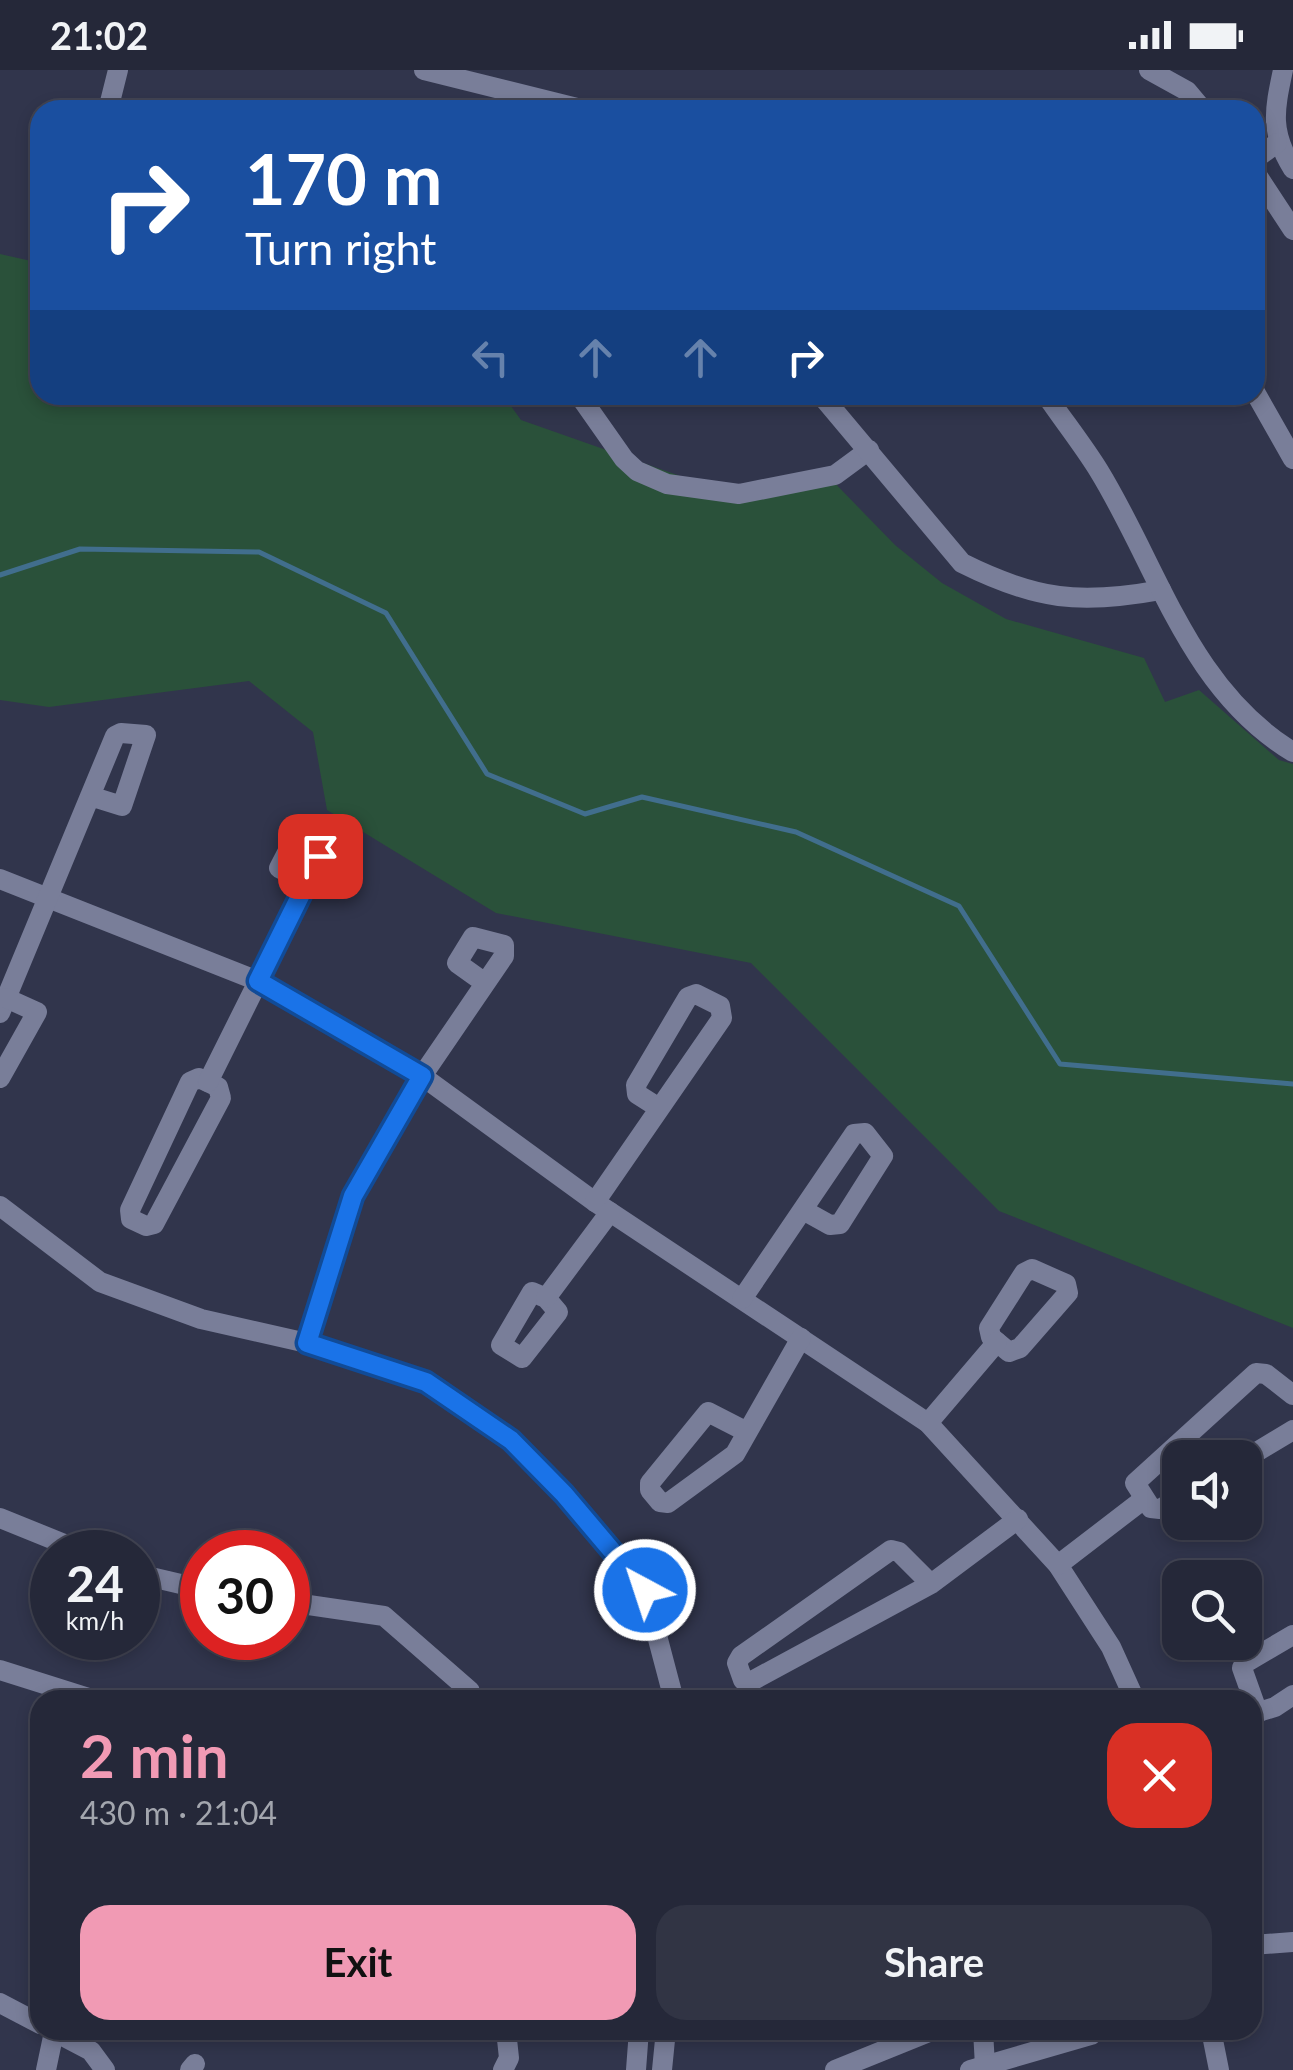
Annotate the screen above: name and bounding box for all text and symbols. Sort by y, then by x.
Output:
text: 21:02 [50,12,148,58]
text: 170 m [245,136,442,220]
icon: right [80,140,210,270]
text: Turn right [245,221,436,275]
icon: left [463,330,518,385]
icon: ahead [568,330,623,385]
icon: ahead [673,330,728,385]
icon: right [778,330,833,385]
pin [278,814,363,899]
icon: arrive [293,829,348,884]
map controls [1162,1440,1262,1660]
button: sound [1162,1440,1262,1540]
speed limit sign: 30 [180,1530,310,1660]
position arrow [593,1538,697,1642]
text: 24 [66,1553,124,1613]
button: search [1162,1560,1262,1660]
text: km/h [66,1605,124,1635]
text: 2 min [80,1719,229,1791]
button: close [1107,1723,1212,1828]
text: 430 m · 21:04 [80,1793,277,1832]
button: Exit [80,1905,636,2020]
button: Share [656,1905,1212,2020]

